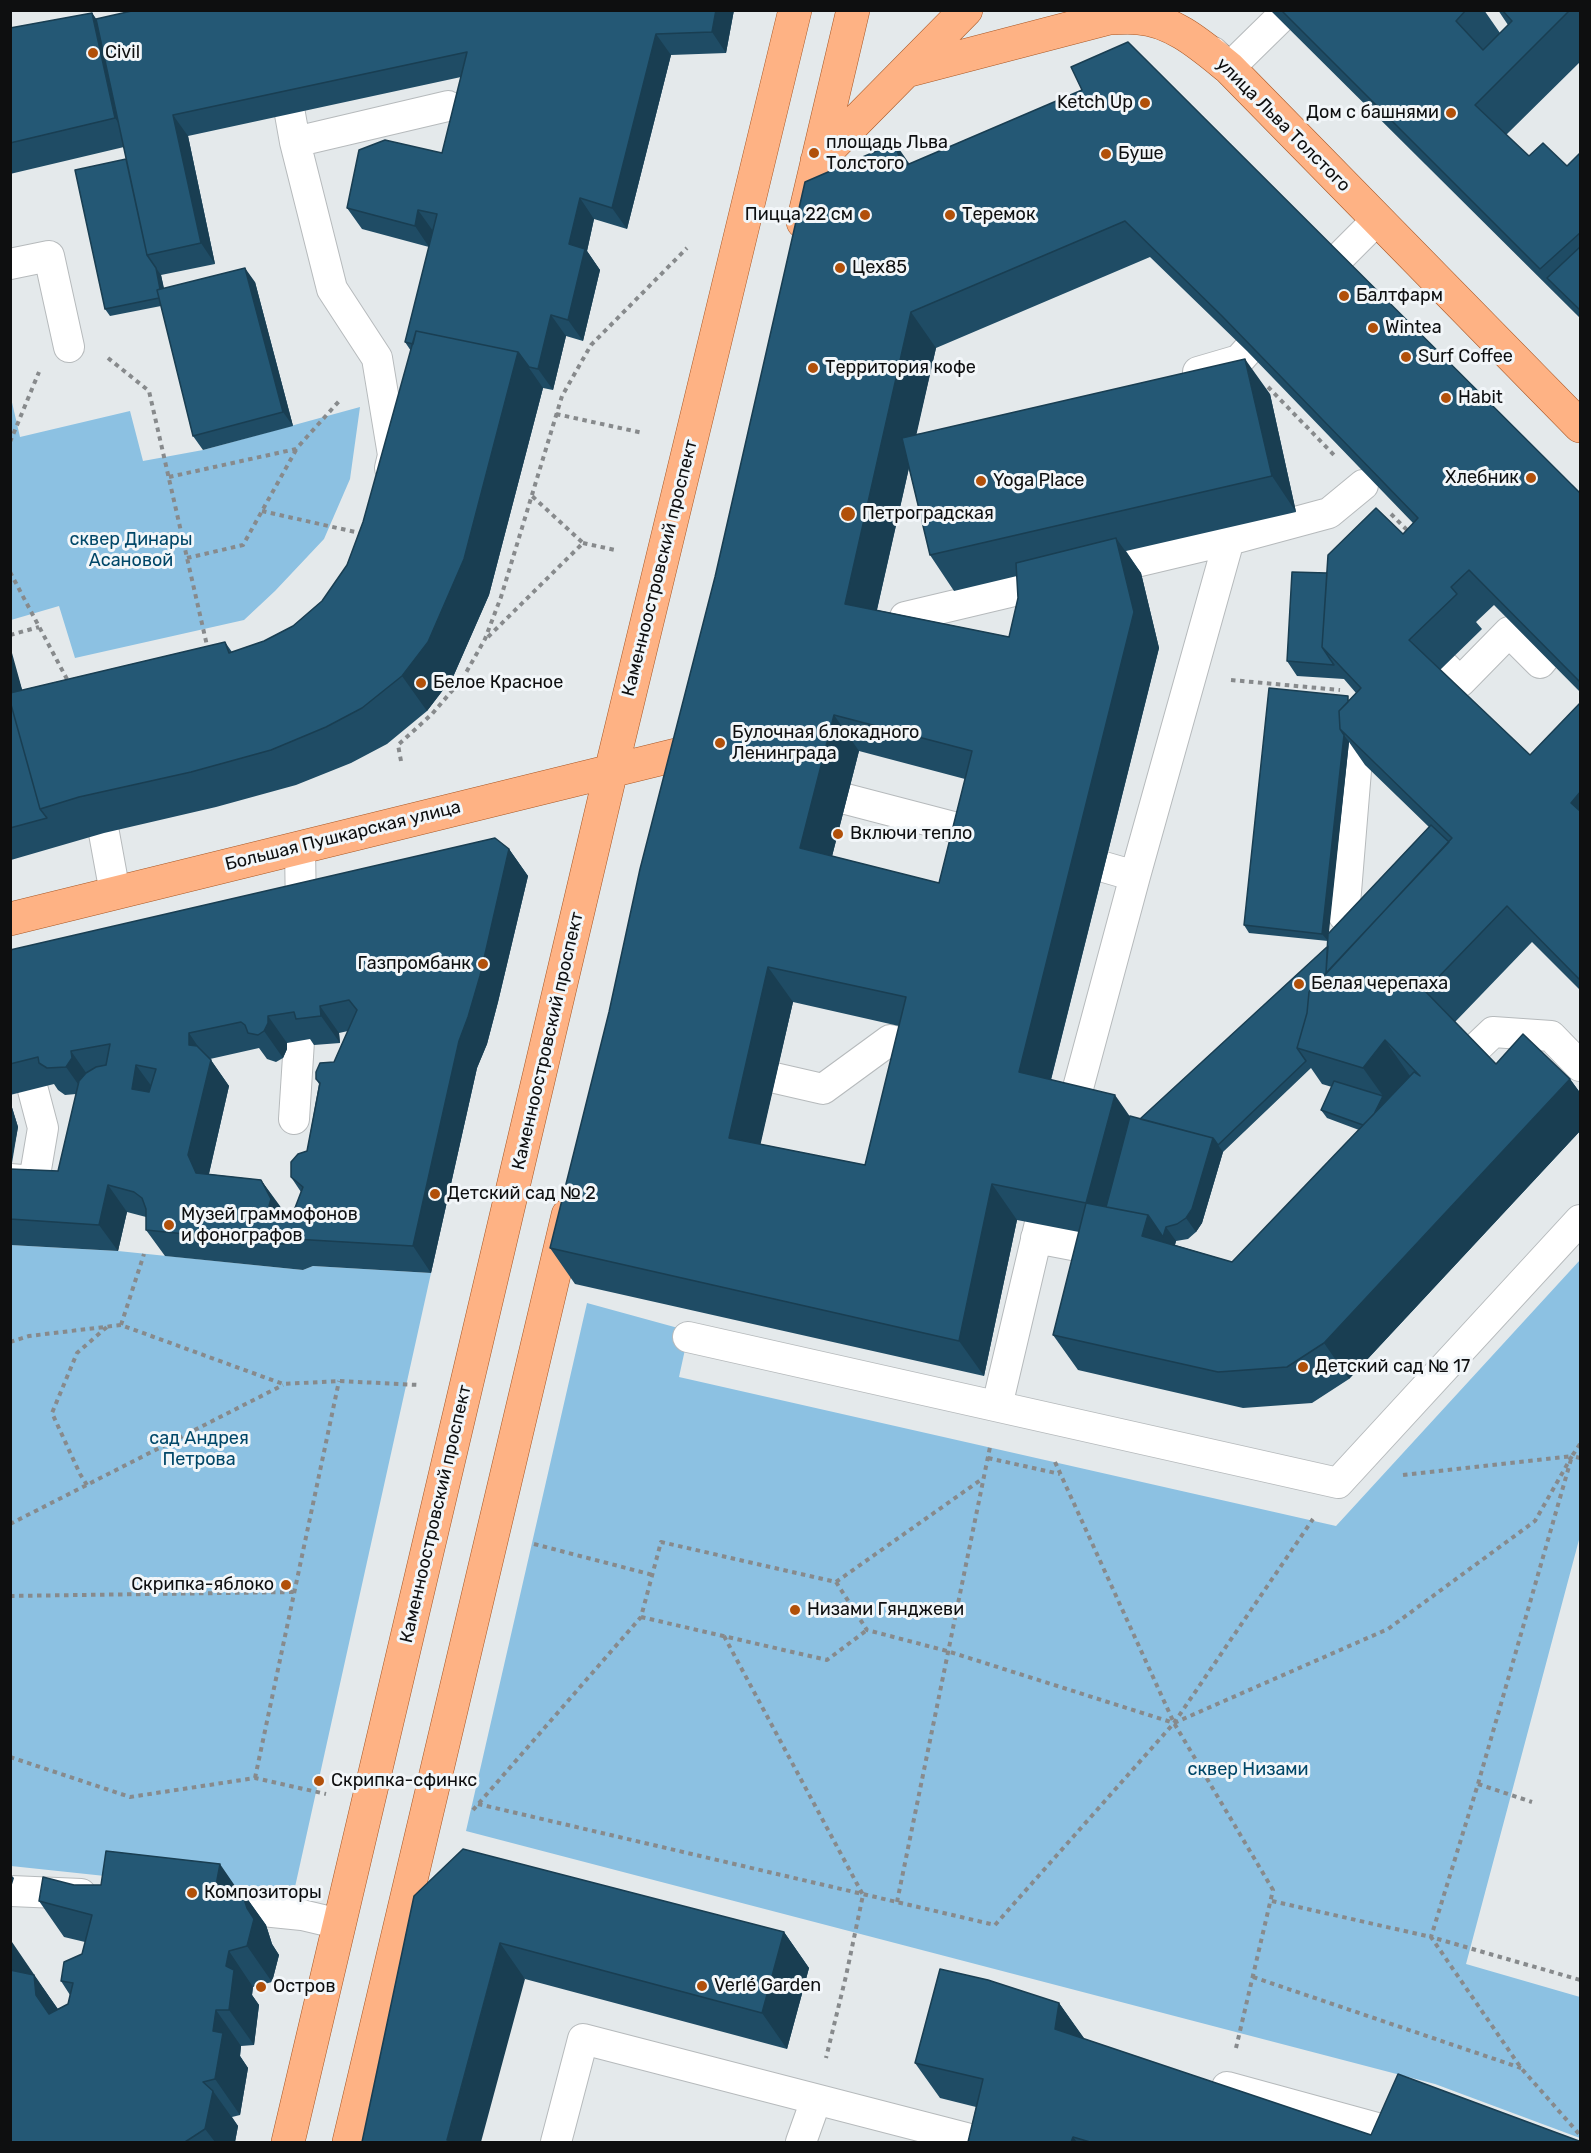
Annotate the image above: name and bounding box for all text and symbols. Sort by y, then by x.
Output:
place label: Civil [105,42,140,64]
marker: Civil [86,46,100,60]
street label: улица Льва Толстого [1211,53,1355,197]
place label: Ketch Up [1057,92,1133,114]
marker: Ketch Up [1138,96,1152,110]
place label: Дом с башнями [1306,102,1439,124]
marker: Дом с башнями [1444,106,1458,120]
place label: площадь Льва Толстого [826,132,948,174]
place label: Буше [1118,143,1164,165]
marker: площадь Льва Толстого [807,146,821,160]
marker: Буше [1099,147,1113,161]
place label: Пицца 22 см [745,204,853,226]
place label: Теремок [962,204,1036,226]
marker: Пицца 22 см [858,208,872,222]
marker: Теремок [943,208,957,222]
place label: Цех85 [852,257,907,279]
marker: Цех85 [833,261,847,275]
place label: Балтфарм [1356,285,1443,307]
marker: Балтфарм [1337,289,1351,303]
place label: Wintea [1385,317,1442,339]
marker: Wintea [1366,321,1380,335]
place label: Surf Coffee [1418,346,1513,368]
marker: Surf Coffee [1399,350,1413,364]
place label: Территория кофе [825,357,976,379]
marker: Территория кофе [806,361,820,375]
place label: Habit [1458,387,1503,409]
marker: Habit [1439,391,1453,405]
street label: Каменноостровский проспект [618,437,702,699]
place label: Хлебник [1445,467,1519,489]
place label: Yoga Place [993,470,1084,492]
marker: Хлебник [1524,471,1538,485]
marker: Yoga Place [974,474,988,488]
place label: Петроградская [862,503,994,525]
marker: Петроградская [839,505,857,523]
park label: сквер Динары Асановой [70,529,192,572]
place label: Белое Красное [433,672,563,694]
marker: Белое Красное [414,676,428,690]
place label: Булочная блокадного Ленинграда [732,722,919,764]
marker: Булочная блокадного Ленинграда [713,736,727,750]
street label: Большая Пушкарская улица [223,796,463,876]
place label: Включи тепло [850,823,972,845]
marker: Включи тепло [831,827,845,841]
street label: Каменноостровский проспект [508,910,588,1172]
place label: Газпромбанк [357,953,471,975]
marker: Газпромбанк [476,957,490,971]
place label: Белая черепаха [1311,973,1448,995]
marker: Белая черепаха [1292,977,1306,991]
place label: Детский сад № 2 [447,1183,596,1205]
marker: Детский сад № 2 [428,1187,442,1201]
place label: Музей граммофонов и фонографов [181,1204,358,1246]
marker: Музей граммофонов и фонографов [162,1218,176,1232]
place label: Детский сад № 17 [1315,1356,1470,1378]
marker: Детский сад № 17 [1296,1360,1310,1374]
street label: Каменноостровский проспект [396,1383,476,1645]
park label: сад Андрея Петрова [149,1428,249,1470]
place label: Скрипка-яблоко [131,1574,274,1596]
marker: Скрипка-яблоко [279,1578,293,1592]
place label: Низами Гянджеви [807,1599,964,1621]
marker: Низами Гянджеви [788,1603,802,1617]
park label: сквер Низами [1187,1759,1309,1781]
place label: Скрипка-сфинкс [331,1770,477,1792]
marker: Скрипка-сфинкс [312,1774,326,1788]
place label: Композиторы [204,1882,322,1904]
marker: Композиторы [185,1886,199,1900]
place label: Verlé Garden [714,1975,821,1997]
place label: Остров [273,1976,335,1998]
marker: Verlé Garden [695,1979,709,1993]
marker: Остров [254,1980,268,1994]

